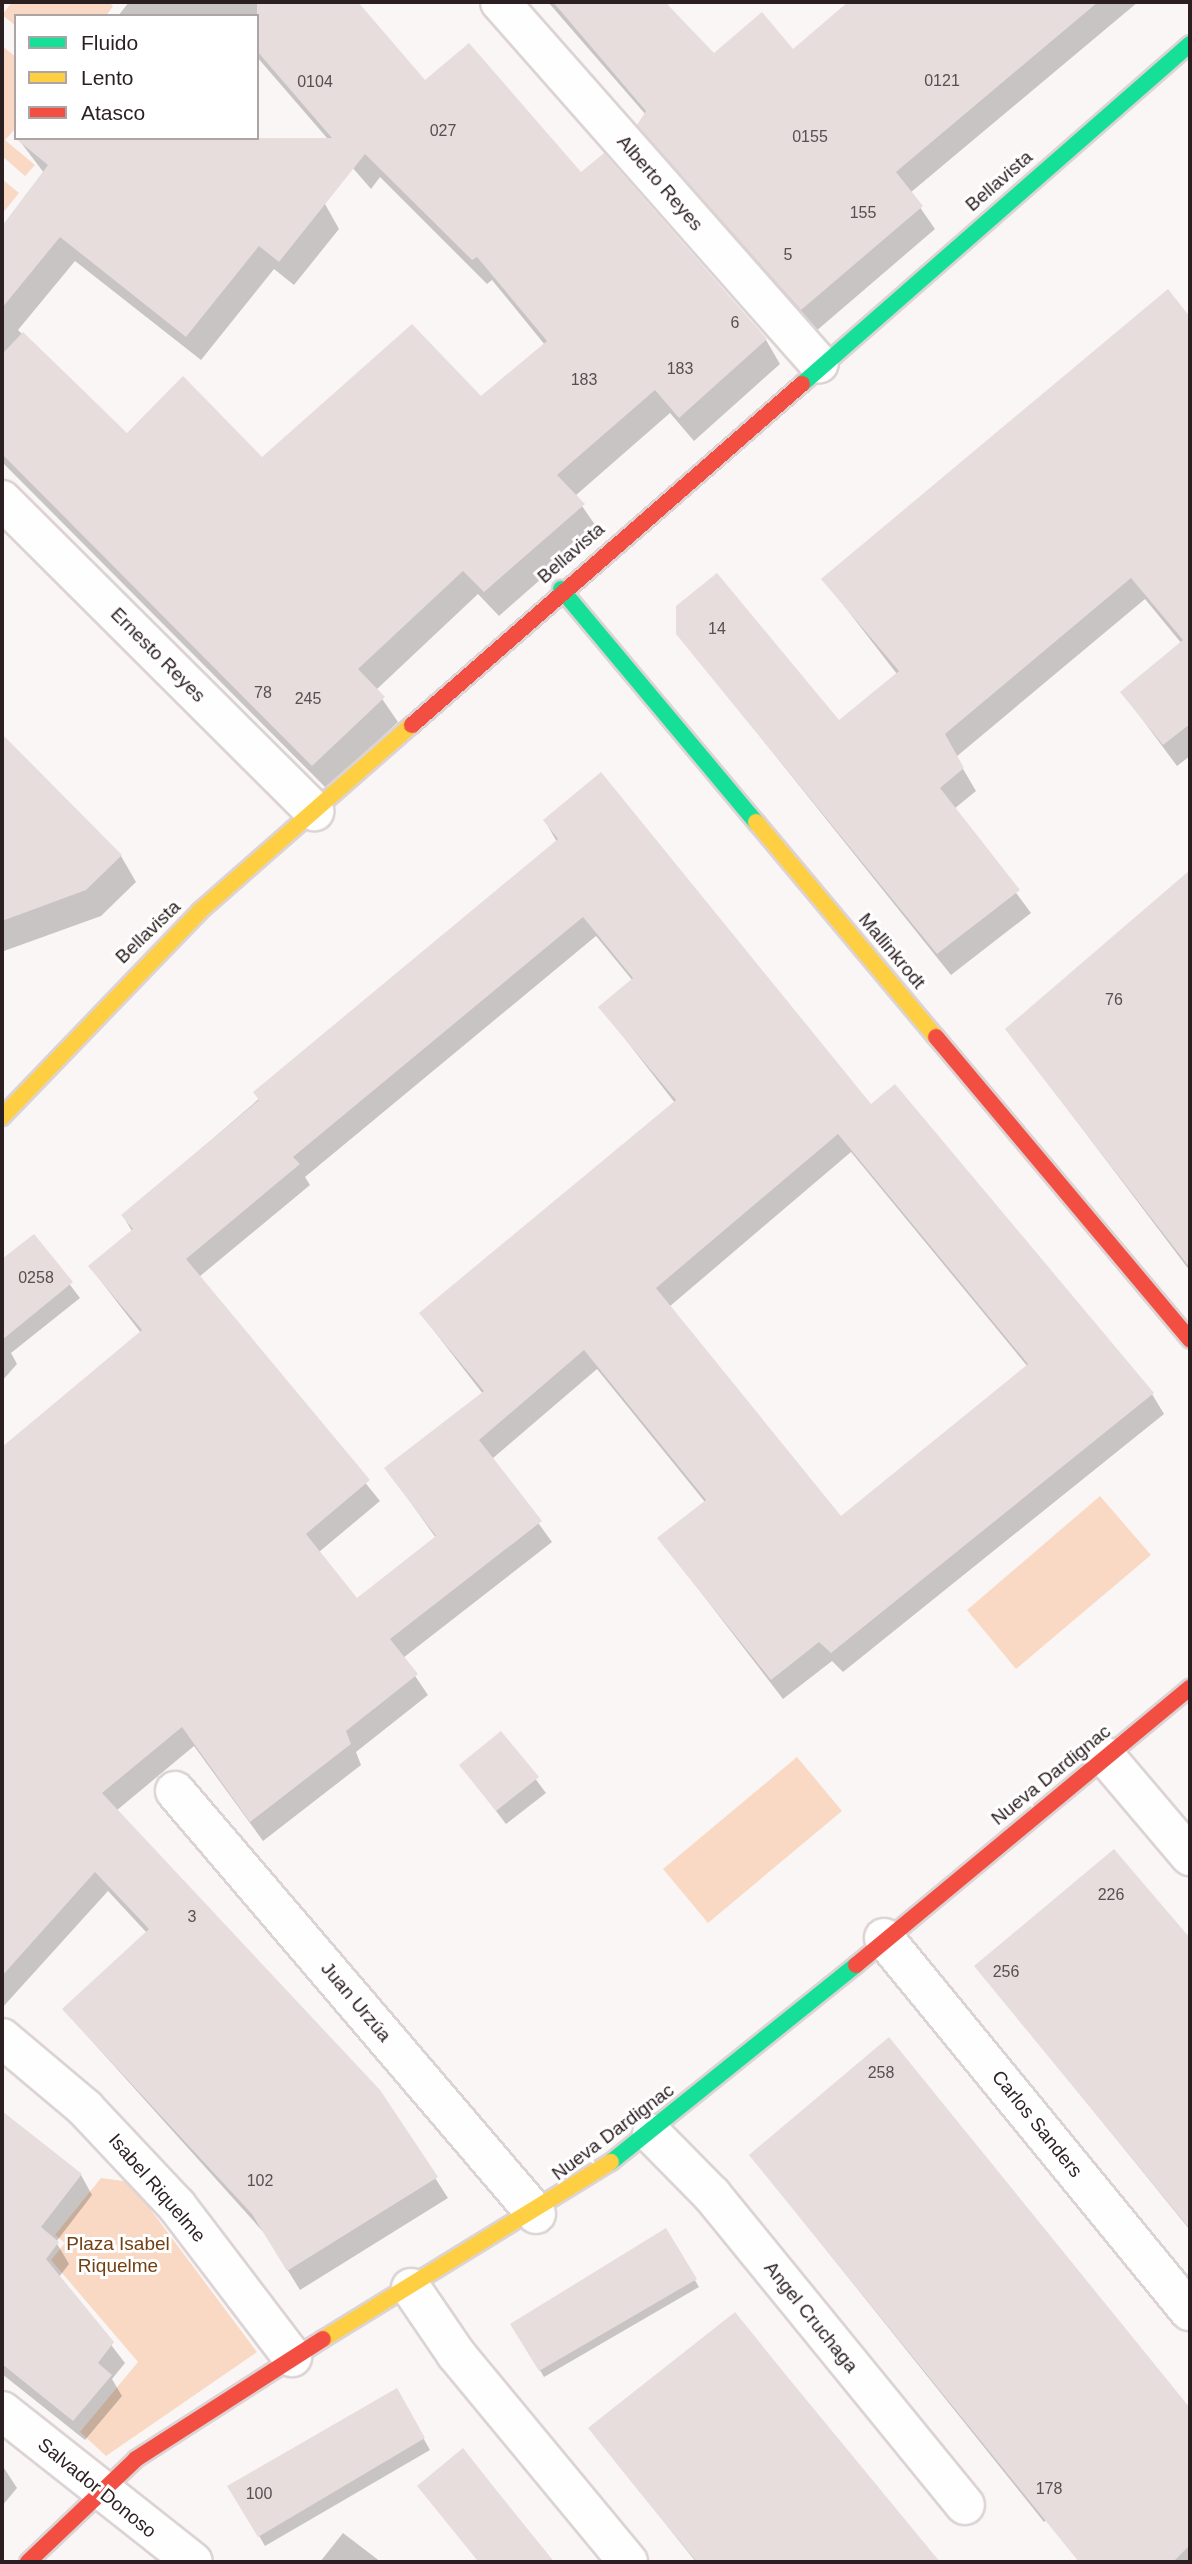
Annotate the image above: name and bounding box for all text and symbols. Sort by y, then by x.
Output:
legend [14,14,259,140]
text: Fluido [81,31,138,54]
text: Lento [81,66,134,89]
house number: 0121 [924,71,960,91]
house number: 0104 [297,72,333,92]
text: Atasco [81,101,145,124]
house number: 027 [430,121,456,141]
house number: 0155 [792,127,828,147]
street label: Alberto Reyes [612,130,708,236]
street label: Bellavista [961,146,1037,216]
house number: 155 [850,203,876,223]
house number: 5 [784,245,792,265]
house number: 6 [731,313,739,333]
house number: 183 [667,359,693,379]
house number: 183 [571,370,597,390]
street label: Bellavista [533,518,609,588]
street label: Ernesto Reyes [106,603,210,707]
house number: 14 [708,619,726,639]
house number: 78 [254,683,272,703]
house number: 245 [295,689,321,709]
street label: Bellavista [111,896,185,968]
street label: Mallinkrodt [854,908,930,994]
house number: 76 [1105,990,1123,1010]
house number: 0258 [18,1268,54,1288]
street label: Nueva Dardignac [987,1720,1115,1830]
house number: 226 [1098,1885,1124,1905]
house number: 3 [188,1907,196,1927]
street label: Juan Urzúa [316,1957,396,2047]
house number: 256 [993,1962,1019,1982]
house number: 258 [868,2063,894,2083]
street label: Carlos Sanders [987,2066,1087,2182]
street label: Nueva Dardignac [548,2079,678,2185]
street label: Isabel Riquelme [104,2129,210,2247]
house number: 102 [247,2171,273,2191]
park label: Plaza Isabel Riquelme [66,2233,170,2277]
street label: Angel Cruchaga [759,2257,863,2377]
street label: Salvador Donoso [33,2433,161,2543]
house number: 178 [1036,2479,1062,2499]
house number: 100 [246,2484,272,2504]

